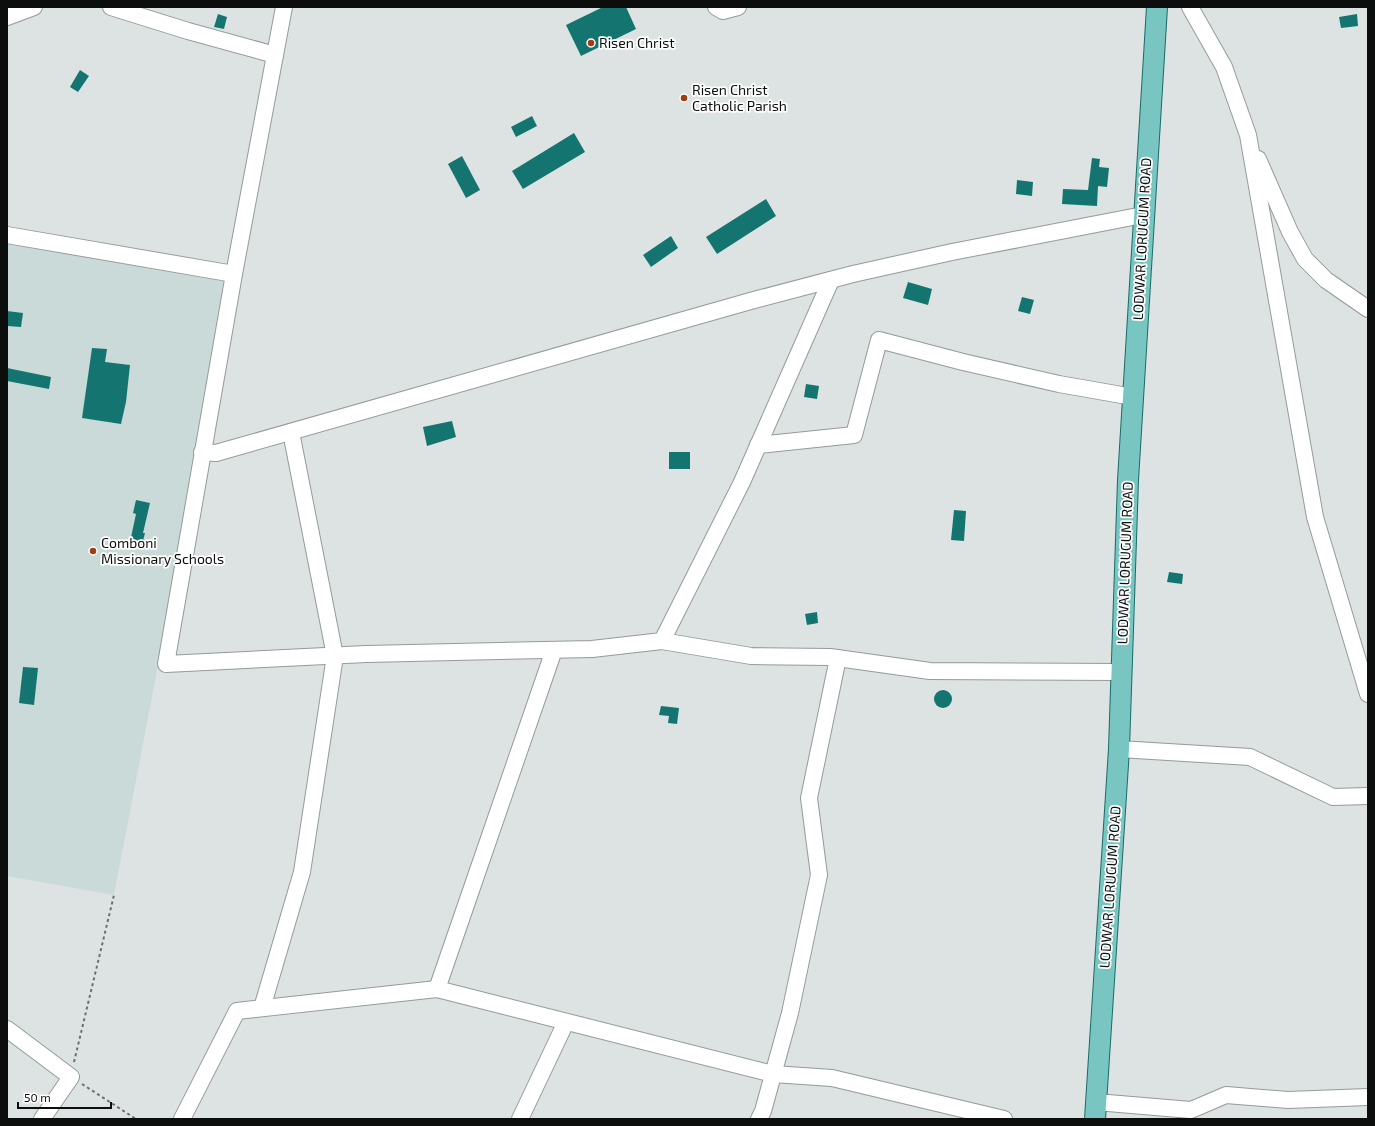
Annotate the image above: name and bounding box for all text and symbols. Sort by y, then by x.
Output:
place label: Risen Christ [599,34,675,51]
marker: Risen Christ [586,38,596,48]
place label: Risen Christ Catholic Parish [692,81,787,114]
marker: Risen Christ Catholic Parish [679,93,689,103]
street label: LODWAR LORUGUM ROAD [1129,157,1154,321]
street label: LODWAR LORUGUM ROAD [1113,481,1136,645]
place label: Comboni Missionary Schools [101,534,224,567]
marker: Comboni Missionary Schools [88,546,98,556]
street label: LODWAR LORUGUM ROAD [1095,805,1124,969]
scale bar [18,1084,111,1110]
text: 50 m [24,1090,51,1104]

